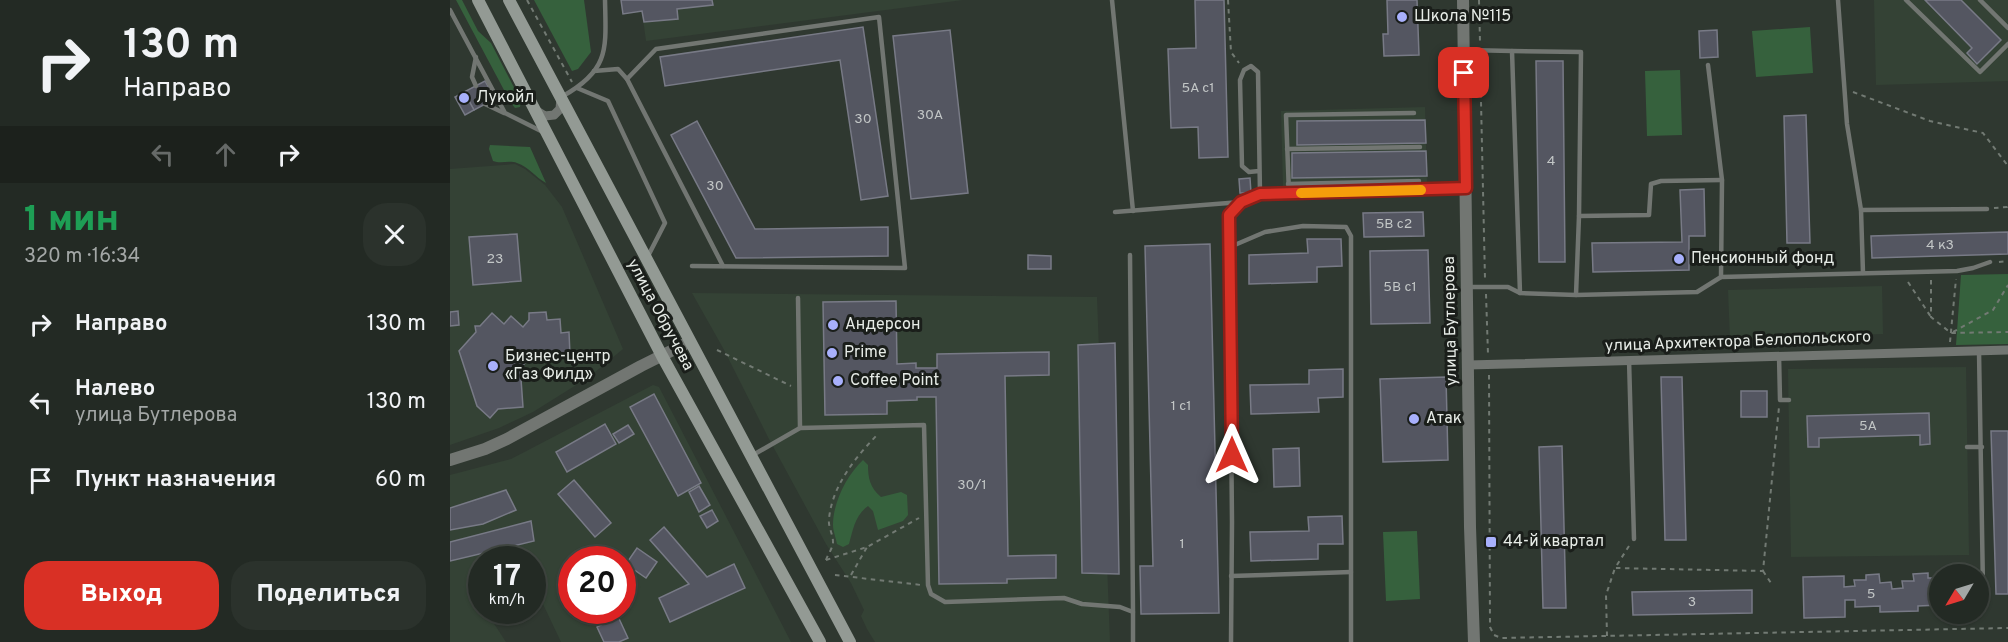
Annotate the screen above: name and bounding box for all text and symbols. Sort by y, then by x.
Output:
place label: Школа №115 [1414,7,1511,27]
marker: Школа №115 [1395,10,1409,24]
text: 130 m [123,20,239,73]
icon: right [24,24,102,102]
pin [1438,47,1489,98]
icon: arrive [1447,56,1480,89]
text: Направо [123,72,231,106]
house number: 5А с1 [1182,80,1214,97]
place label: Лукойл [476,88,534,108]
marker: Лукойл [457,91,471,105]
house number: 30А [917,107,943,124]
house number: 30 [854,111,872,128]
icon: left [146,138,179,171]
icon: ahead [209,138,242,171]
icon: right [272,138,305,171]
house number: 4 [1547,153,1555,170]
house number: 30 [706,178,724,195]
text: 1 мин [24,198,119,244]
button: close [363,203,426,266]
house number: 5В с2 [1376,216,1412,233]
house number: 4 к3 [1926,237,1954,254]
text: 320 m · 16:34 [24,244,140,270]
place label: Пенсионный фонд [1691,249,1834,269]
house number: 23 [487,251,504,268]
marker: Пенсионный фонд [1672,252,1686,266]
street label: улица Обручева [622,256,698,374]
street label: улица Бутлерова [1440,256,1462,386]
house number: 5В с1 [1383,279,1417,296]
icon: right [24,308,57,341]
text: Направо [75,311,167,338]
text: 130 m [367,311,426,338]
place label: Андерсон [845,315,920,335]
marker: Андерсон [826,318,840,332]
street label: улица Архитектора Белопольского [1605,327,1871,357]
place label: Prime [844,343,887,363]
marker: Prime [825,346,839,360]
place label: Бизнес-центр «Газ Филд» [505,347,611,385]
marker: Бизнес-центр «Газ Филд» [486,359,500,373]
place label: Coffee Point [850,371,939,391]
marker: Coffee Point [831,374,845,388]
text: Налево [75,376,155,403]
icon: left [24,386,57,419]
text: 130 m [367,389,426,416]
house number: 1 с1 [1171,398,1191,415]
text: улица Бутлерова [75,403,237,429]
place label: Атак [1426,409,1462,429]
marker: Атак [1407,412,1421,426]
house number: 5А [1859,418,1877,435]
position arrow [1200,423,1264,487]
icon: arrive [24,464,57,497]
text: Пункт назначения [75,467,276,494]
text: 60 m [375,467,426,494]
house number: 30/1 [957,477,987,494]
place label: 44-й квартал [1503,532,1604,552]
marker: 44-й квартал [1484,535,1498,549]
house number: 1 [1179,536,1185,553]
speed limit sign: 20 [558,546,636,624]
text: 17 [493,559,521,596]
button: Выход [24,561,219,630]
button: Поделиться [231,561,426,630]
north arrow [1929,564,1989,624]
map controls [1929,564,1989,624]
house number: 5 [1867,586,1875,603]
text: km/h [489,591,525,610]
house number: 3 [1688,594,1696,611]

